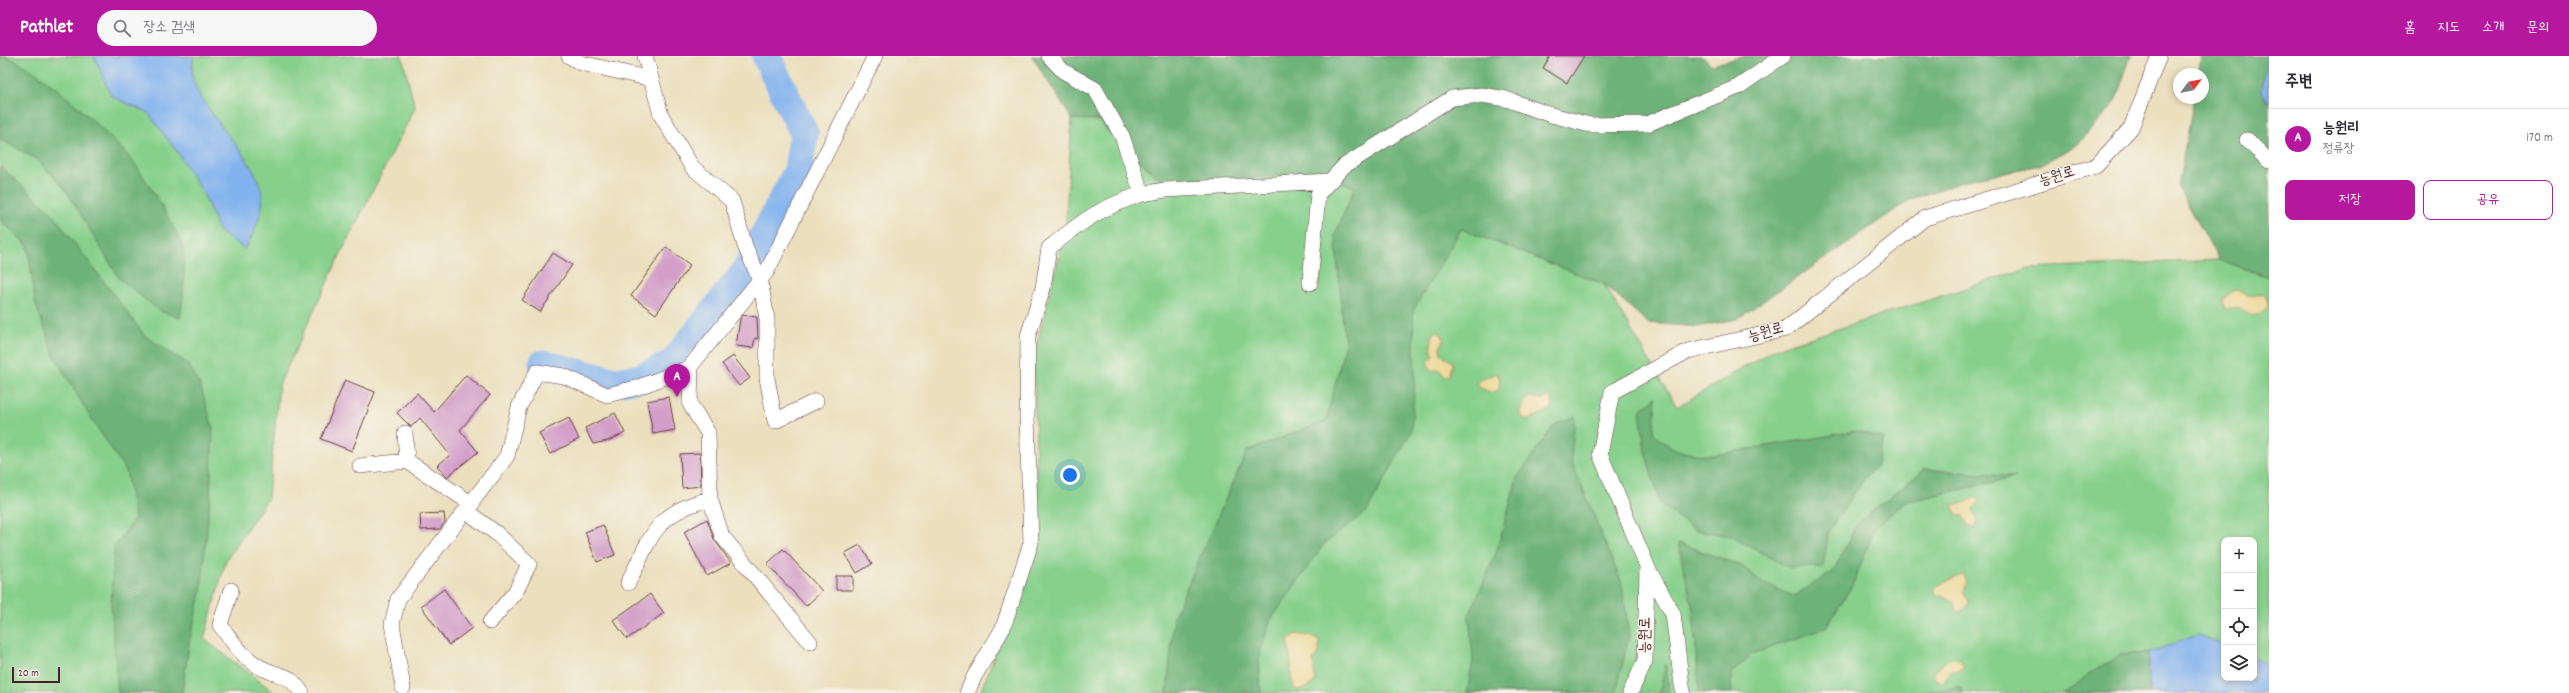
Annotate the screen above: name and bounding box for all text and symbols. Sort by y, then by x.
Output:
search box [97,10,377,46]
text: Pathlet [20,15,73,42]
icon: search [111,17,133,39]
text: 장소 검색 [143,17,195,39]
text: 홈 [2404,18,2415,38]
text: 지도 [2437,18,2460,38]
text: 소개 [2482,18,2504,38]
text: 문의 [2526,18,2549,38]
north arrow [2173,68,2209,104]
text: 주변 [2285,71,2312,95]
text: 능원리 [2323,118,2359,140]
text: A [2294,129,2302,148]
text: 170 m [2526,129,2553,148]
text: 정류장 [2323,140,2354,159]
street label: 능원로 [2036,161,2078,193]
button: 저장 [2285,180,2415,220]
button: 공유 [2423,180,2553,220]
street label: 능원로 [1746,317,1786,349]
pin: A [664,364,690,397]
your location [1060,465,1080,485]
map controls [2221,537,2257,681]
button: + [2221,537,2257,573]
button: − [2221,573,2257,609]
button: locate [2221,609,2257,645]
street label: 능원로 [1635,617,1657,653]
button: layers [2221,645,2257,681]
scale bar [12,665,60,684]
text: 20 m [18,666,39,682]

